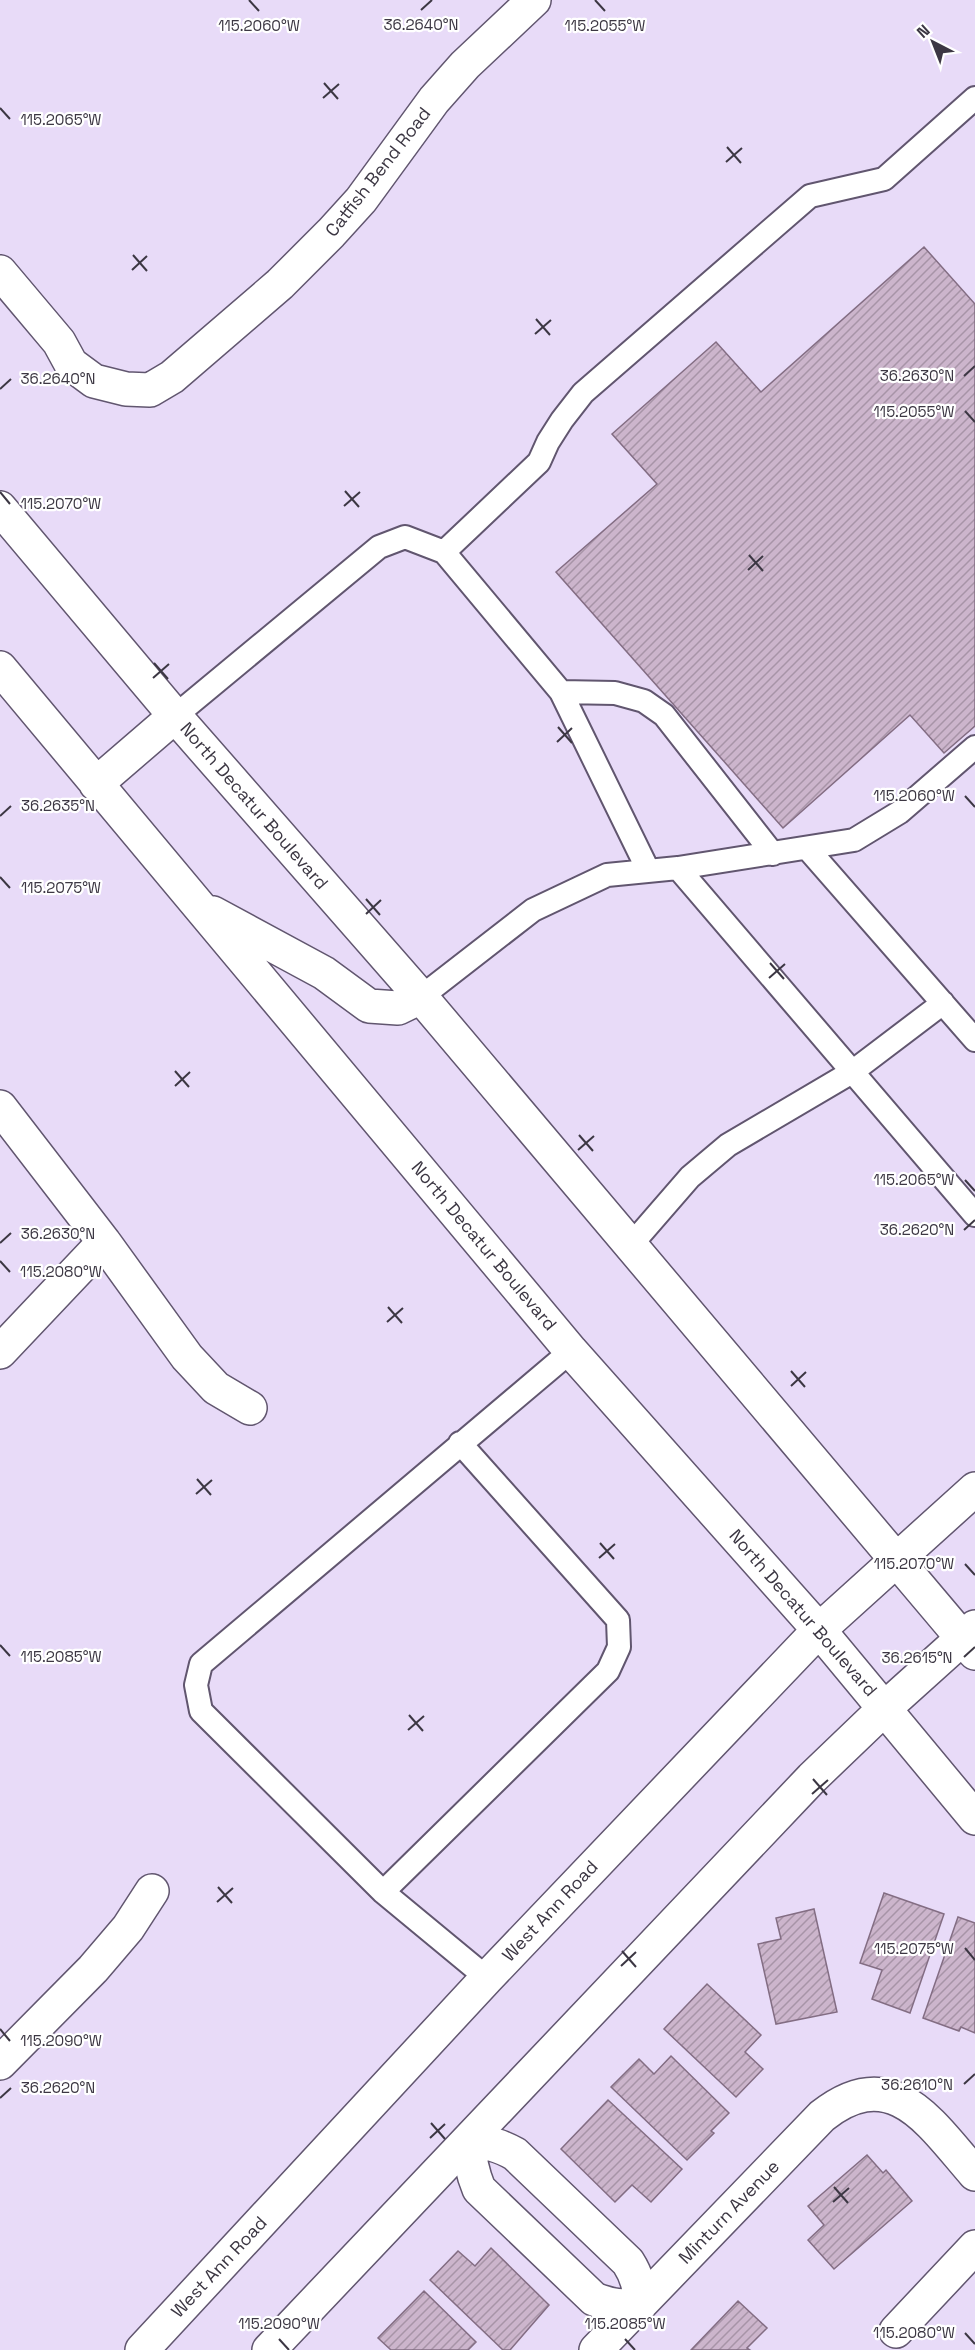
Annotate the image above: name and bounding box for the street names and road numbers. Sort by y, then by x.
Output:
street label: Catfish Bend Road [320,102,435,241]
street label: North Decatur Boulevard [175,717,333,894]
street label: North Decatur Boulevard [407,1156,562,1335]
street label: North Decatur Boulevard [724,1524,882,1701]
street label: West Ann Road [497,1855,602,1966]
street label: Minturn Avenue [673,2155,784,2269]
street label: West Ann Road [166,2211,271,2322]

